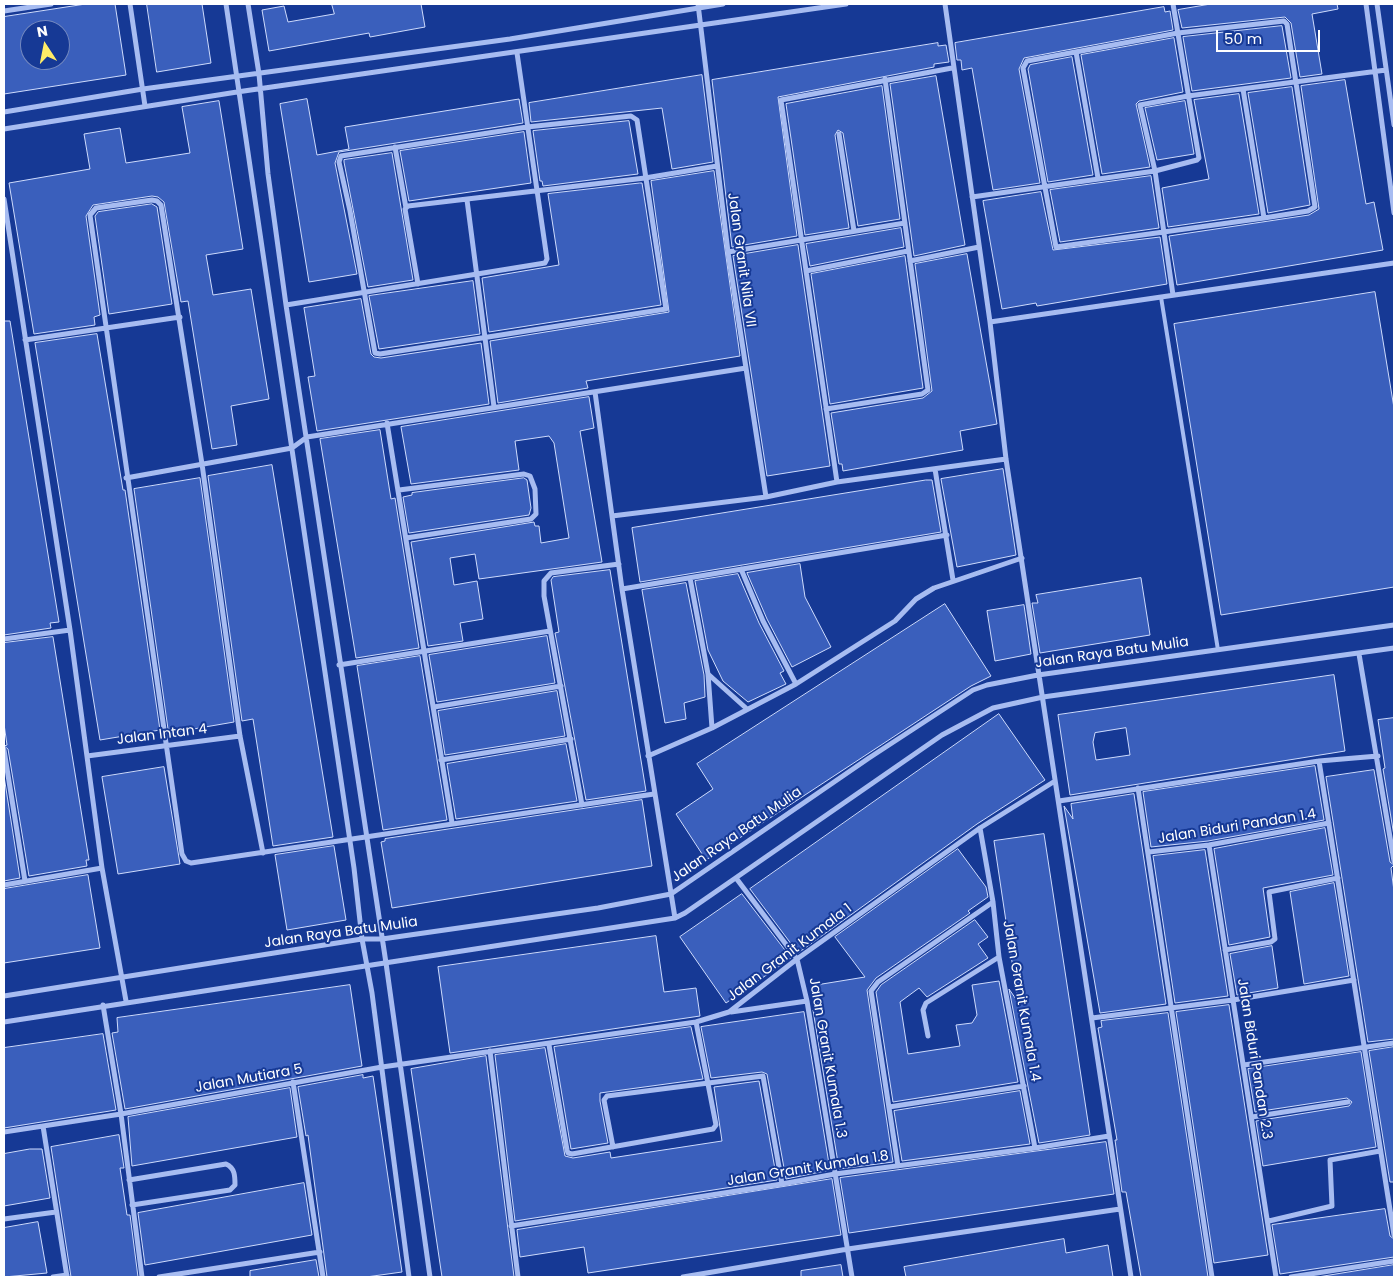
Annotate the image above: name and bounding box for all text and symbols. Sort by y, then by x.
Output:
north arrow [20,20,70,70]
text: N [35,20,49,42]
scale bar [1218,20,1322,52]
text: 50 m [1224,28,1262,49]
street label: Jalan Granit Nila VII [723,192,759,328]
street label: Jalan Raya Batu Mulia [1034,634,1190,672]
street label: Jalan Intan 4 [116,721,208,749]
street label: Jalan Raya Batu Mulia [669,784,805,886]
street label: Jalan Biduri Pandan 1.4 [1157,806,1317,848]
street label: Jalan Granit Kumala 1 [724,901,856,1005]
street label: Jalan Raya Batu Mulia [263,914,419,952]
street label: Jalan Granit Kumala 1.4 [999,919,1043,1083]
street label: Jalan Granit Kumala 1.3 [805,976,849,1140]
street label: Jalan Biduri Pandan 2.3 [1233,977,1275,1141]
street label: Jalan Mutiara 5 [194,1061,304,1097]
street label: Jalan Granit Kumala 1.8 [726,1148,890,1190]

